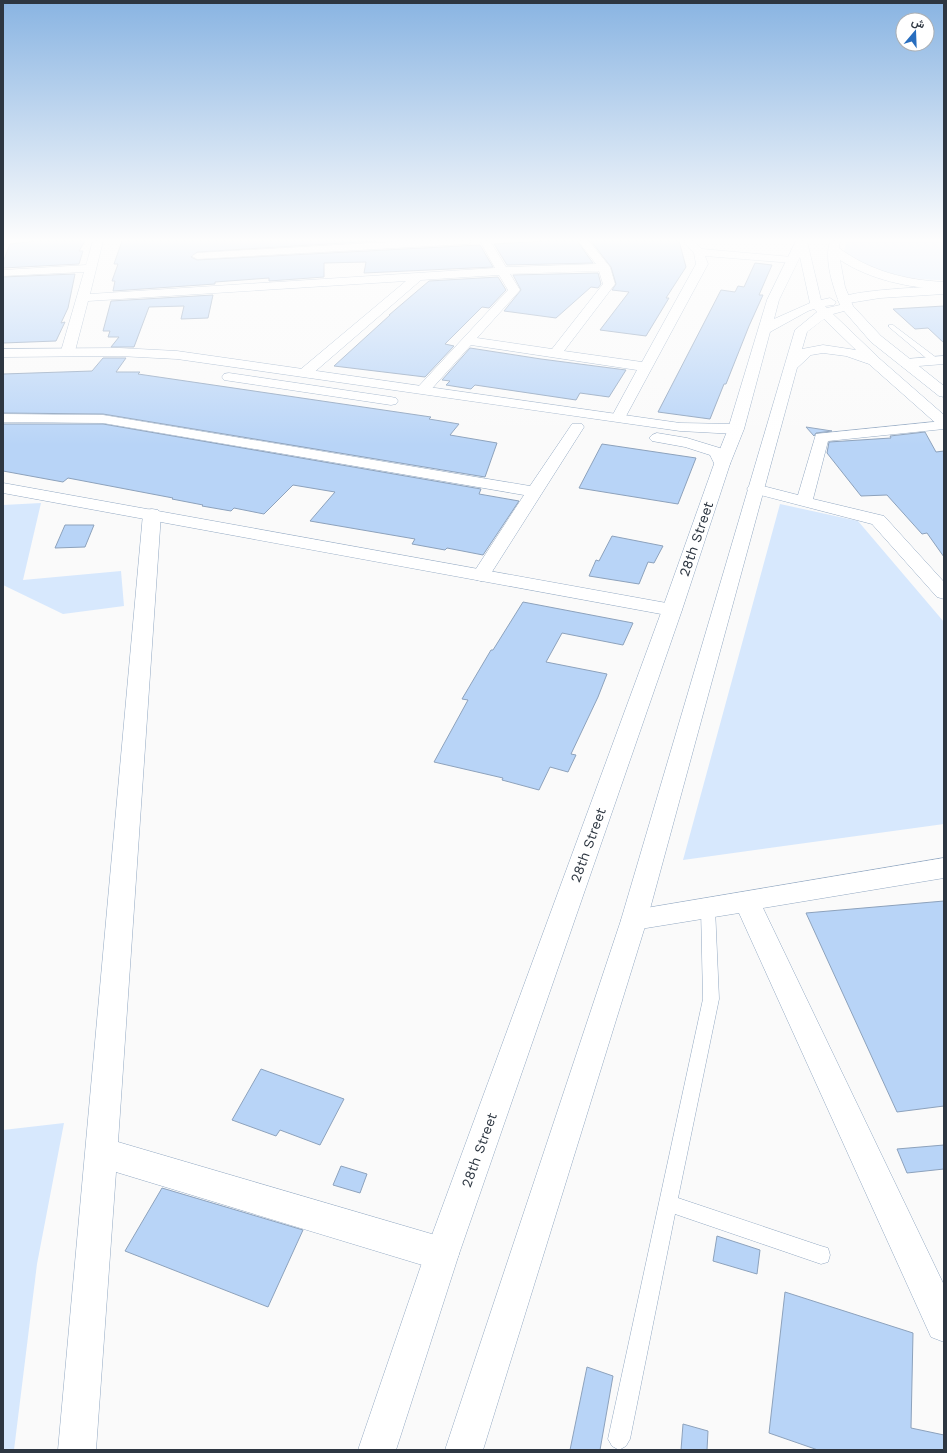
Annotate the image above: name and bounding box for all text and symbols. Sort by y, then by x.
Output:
north arrow [895,12,935,52]
text: ش [910,15,926,31]
street label: 28th Street [676,499,716,579]
street label: 28th Street [567,805,609,884]
street label: 28th Street [458,1110,500,1189]

